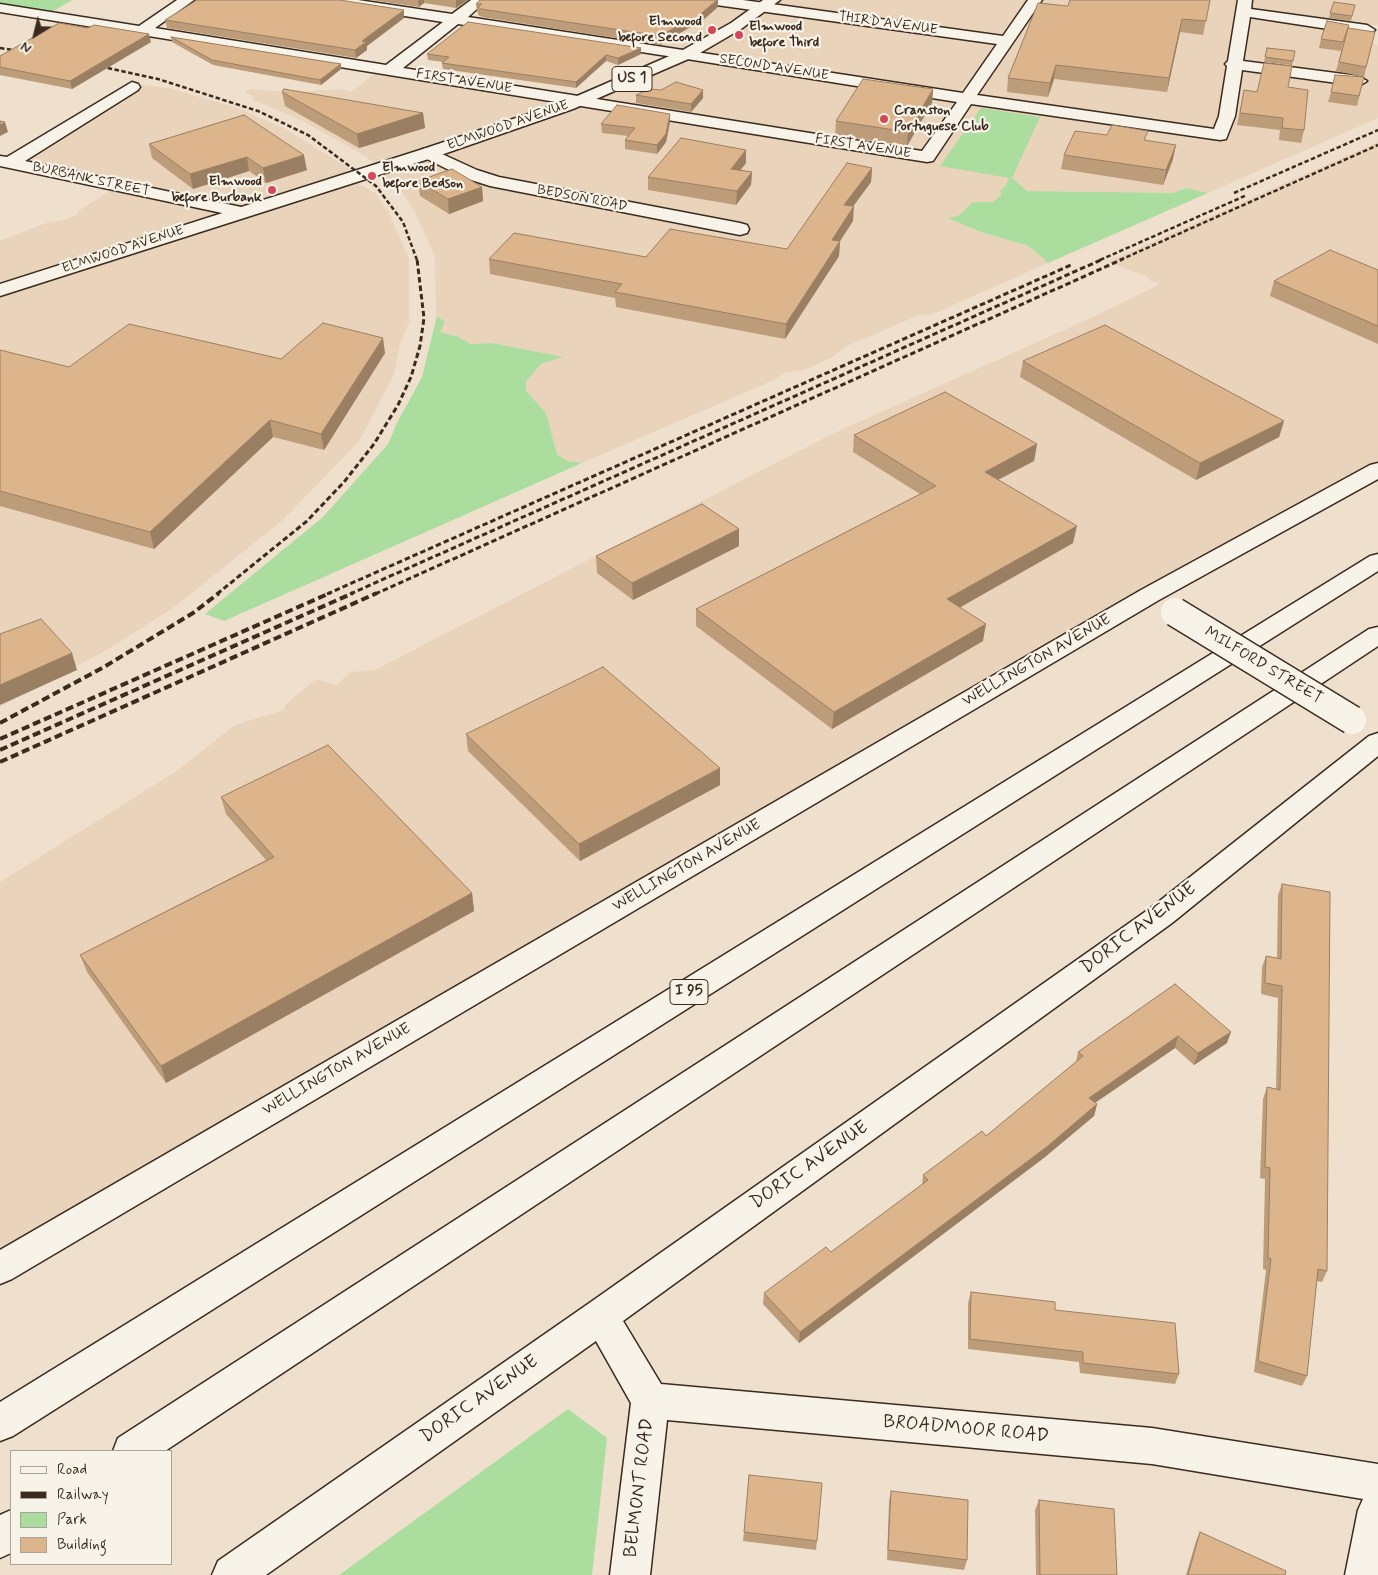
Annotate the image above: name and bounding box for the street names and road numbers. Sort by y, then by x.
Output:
street label: THIRD AVENUE [837,9,939,39]
street label: SECOND AVENUE [718,51,830,85]
street label: FIRST AVENUE [415,66,513,98]
road number: US 1 [612,66,652,92]
street label: ELMWOOD AVENUE [445,97,571,155]
street label: FIRST AVENUE [814,131,912,163]
street label: BURBANK STREET [31,159,151,201]
street label: BEDSON ROAD [535,182,629,216]
street label: ELMWOOD AVENUE [60,222,186,278]
street label: WELLINGTON AVENUE [959,611,1115,711]
street label: MILFORD STREET [1200,623,1326,709]
street label: WELLINGTON AVENUE [609,816,765,916]
street label: DORIC AVENUE [1077,878,1201,980]
road number: I 95 [670,980,708,1004]
street label: WELLINGTON AVENUE [259,1020,415,1120]
street label: DORIC AVENUE [747,1117,873,1215]
street label: DORIC AVENUE [417,1351,543,1449]
street label: BROADMOOR ROAD [882,1411,1050,1449]
street label: BELMONT ROAD [620,1417,660,1559]

